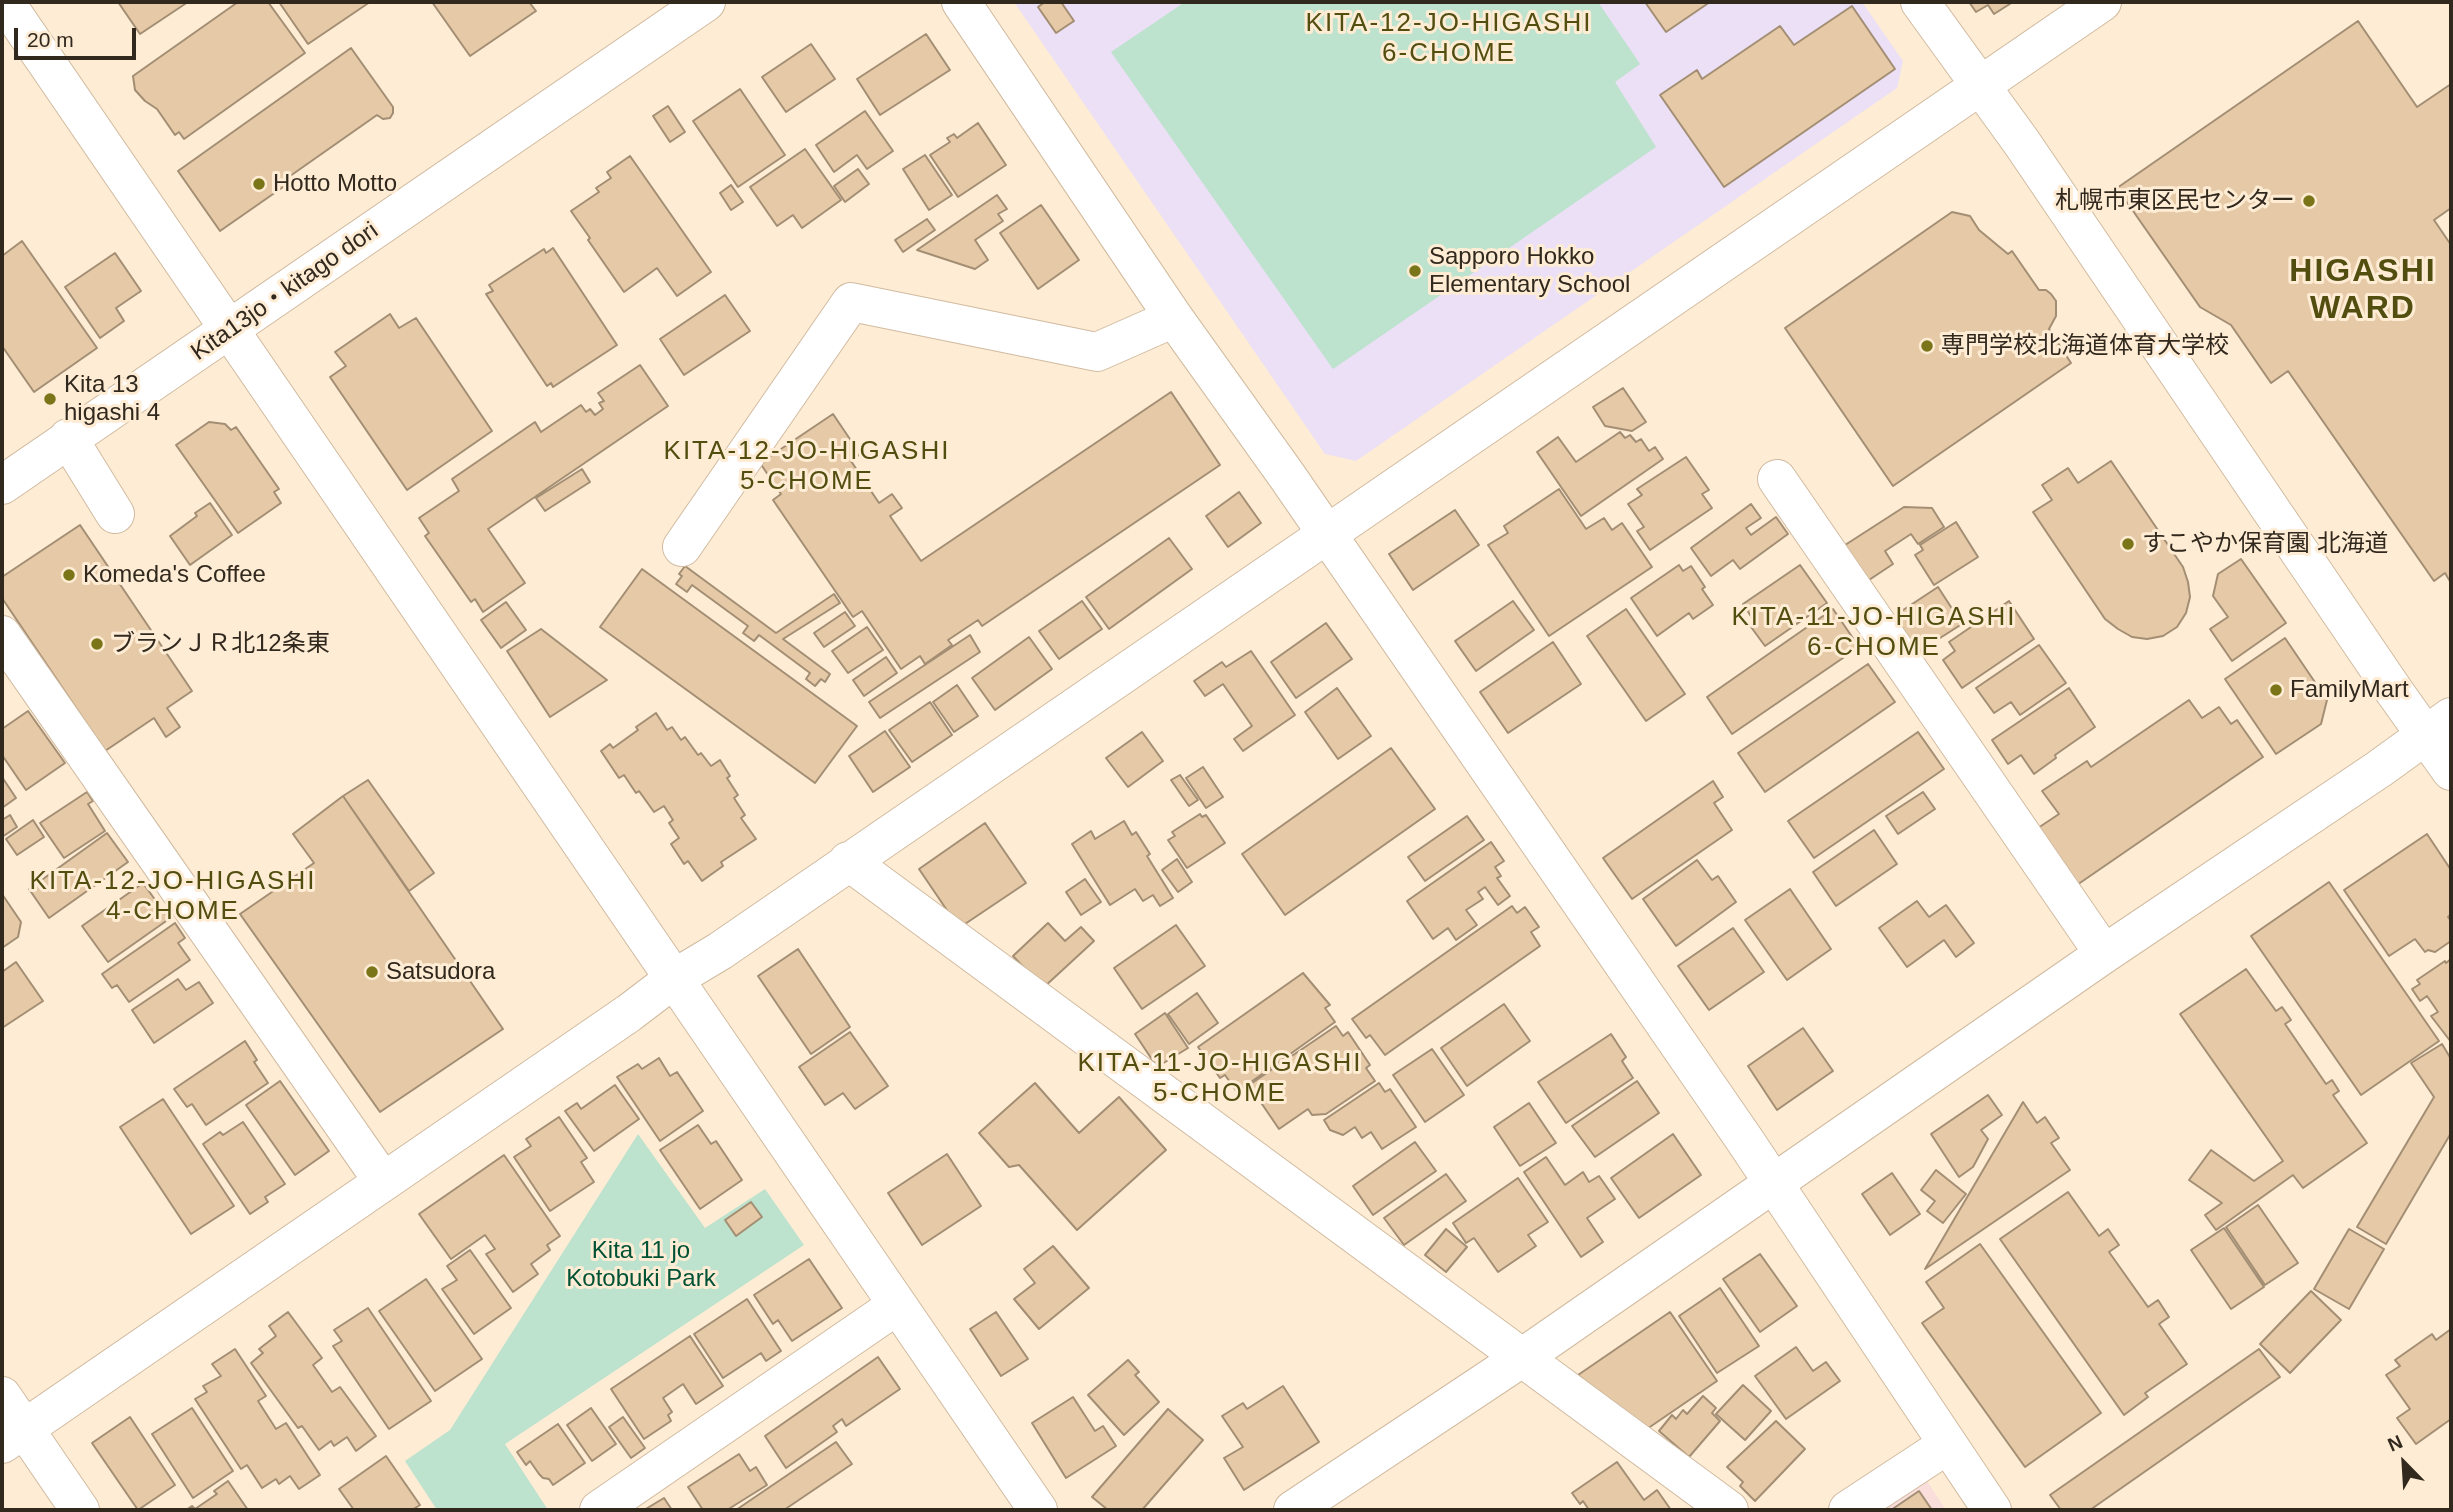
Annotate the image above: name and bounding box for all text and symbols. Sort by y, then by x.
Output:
district label: KITA-12-JO-HIGASHI 6-CHOME [1308,8,1590,70]
scale bar [18,14,140,58]
text: 20 m [27,28,74,51]
place label: Hotto Motto [273,170,397,198]
marker: Hotto Motto [251,176,267,192]
place label: 札幌市東区民センター [2055,187,2295,215]
marker: 札幌市東区民センター [2301,193,2317,209]
street label: Kita13jo・kitago dori [186,217,384,367]
place label: Sapporo Hokko Elementary School [1429,243,1630,299]
district label: HIGASHI WARD [2290,253,2436,328]
marker: Sapporo Hokko Elementary School [1407,263,1423,279]
place label: 専門学校北海道体育大学校 [1941,332,2229,360]
marker: 専門学校北海道体育大学校 [1919,338,1935,354]
place label: Kita 13 higashi 4 [64,371,160,427]
marker: Kita 13 higashi 4 [42,391,58,407]
district label: KITA-12-JO-HIGASHI 5-CHOME [666,436,948,498]
place label: すこやか保育園 北海道 [2142,530,2389,558]
marker: すこやか保育園 北海道 [2120,536,2136,552]
place label: Komeda's Coffee [83,561,266,589]
marker: Komeda's Coffee [61,567,77,583]
district label: KITA-11-JO-HIGASHI 6-CHOME [1734,602,2014,664]
place label: ブランＪＲ北12条東 [111,630,330,658]
marker: ブランＪＲ北12条東 [89,636,105,652]
place label: FamilyMart [2290,676,2409,704]
marker: FamilyMart [2268,682,2284,698]
district label: KITA-12-JO-HIGASHI 4-CHOME [32,866,314,928]
place label: Satsudora [386,958,495,986]
marker: Satsudora [364,964,380,980]
district label: KITA-11-JO-HIGASHI 5-CHOME [1080,1048,1360,1110]
park label: Kita 11 jo Kotobuki Park [566,1237,716,1293]
north arrow [2369,1428,2439,1498]
text: N [2385,1431,2406,1456]

